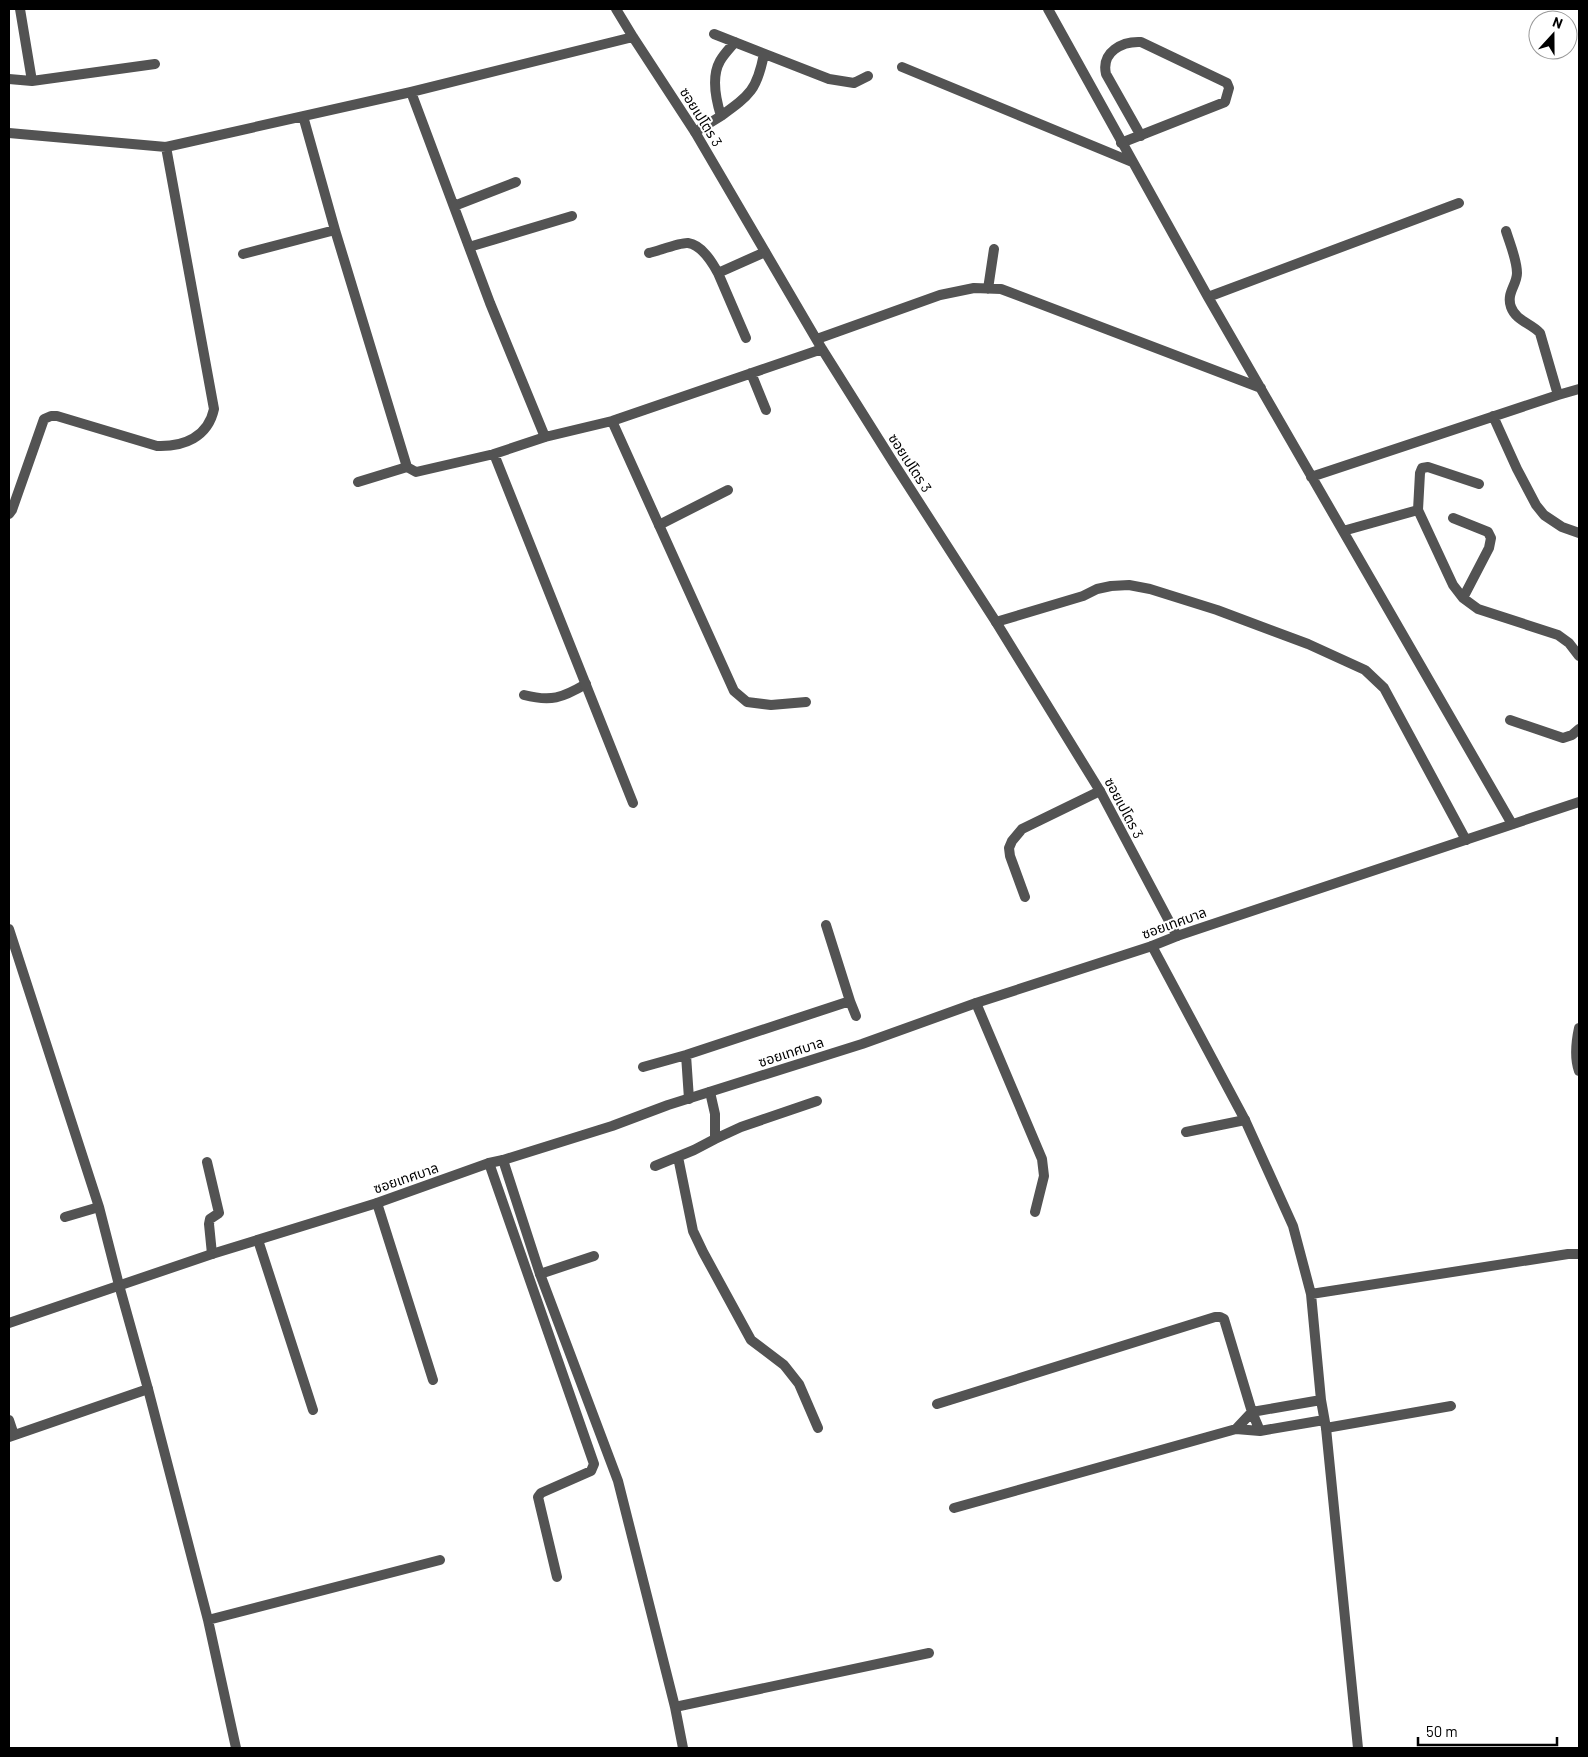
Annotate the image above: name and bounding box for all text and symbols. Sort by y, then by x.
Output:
north arrow [1528,10,1578,60]
text: N [1550,13,1565,32]
street label: ซอยเปโตร 3 [677,84,726,149]
street label: ซอยเปโตร 3 [885,430,936,495]
street label: ซอยเปโตร 3 [1101,774,1148,841]
street label: ซอยเทศบาล [1139,903,1209,942]
street label: ซอยเทศบาล [756,1033,826,1070]
street label: ซอยเทศบาล [371,1158,441,1197]
scale bar [1418,1714,1557,1746]
text: 50 m [1426,1722,1458,1740]

